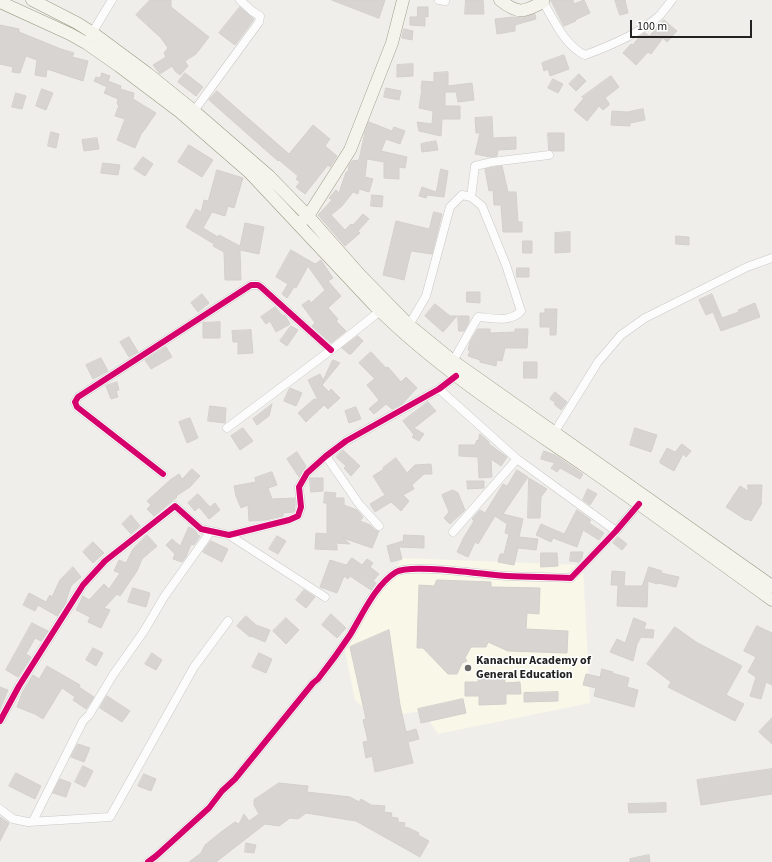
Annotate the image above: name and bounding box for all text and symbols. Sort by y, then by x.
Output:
scale bar [632,12,754,38]
text: 100 m [637,18,667,35]
place label: Kanachur Academy of General Education [476,654,591,682]
marker: Kanachur Academy of General Education [463,663,473,673]

